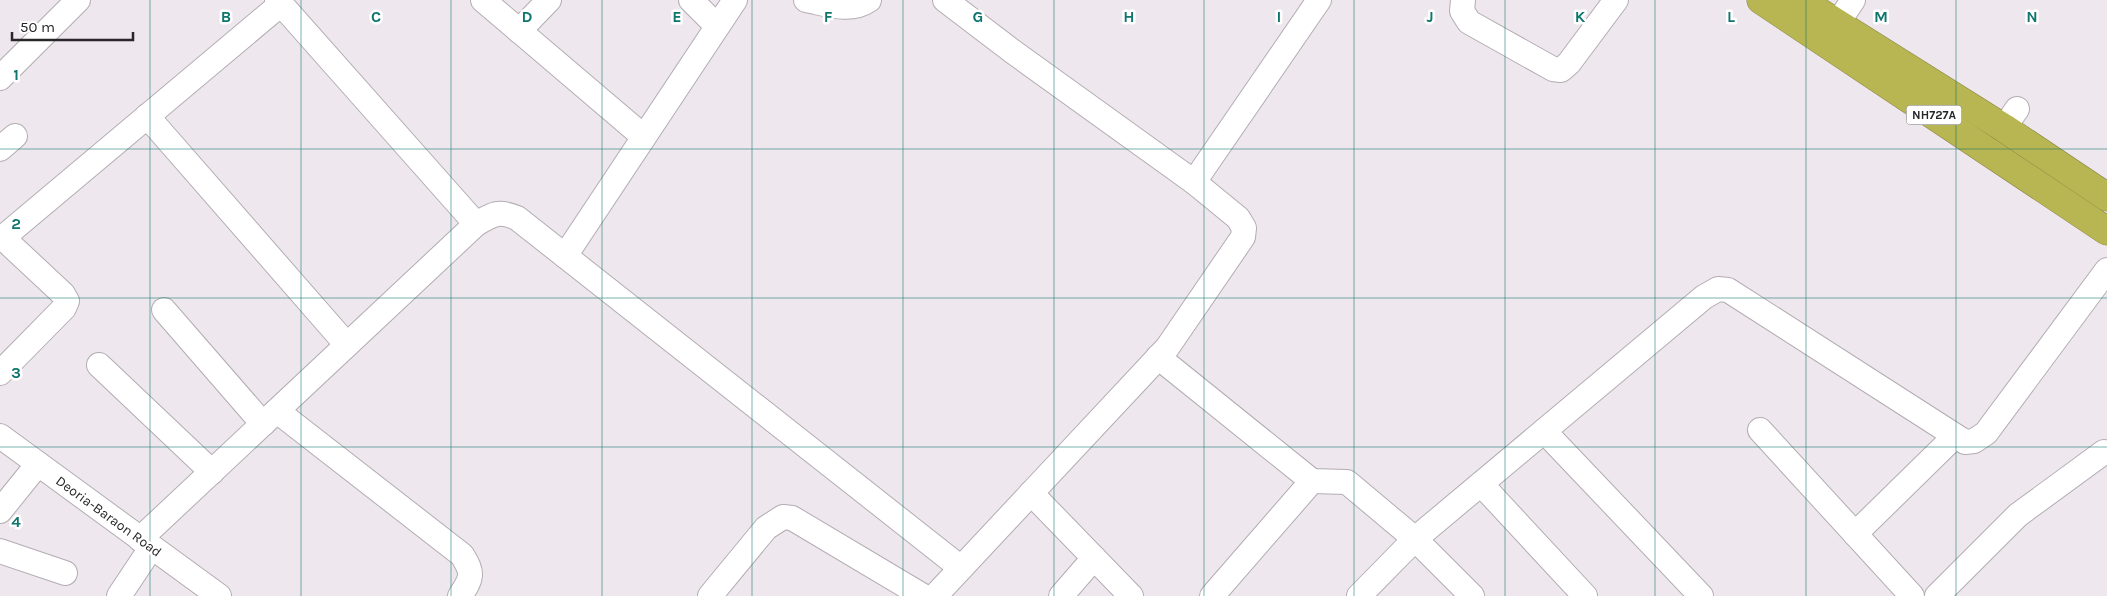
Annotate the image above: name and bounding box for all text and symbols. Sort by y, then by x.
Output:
text: B [221,7,231,26]
text: C [371,7,381,26]
text: D [522,7,533,26]
text: E [672,7,682,26]
text: F [824,7,833,26]
text: G [973,7,983,26]
text: H [1123,7,1135,26]
text: I [1277,7,1281,26]
text: J [1426,7,1434,26]
text: K [1575,7,1586,26]
text: L [1727,7,1735,26]
text: M [1874,7,1888,26]
text: N [2026,7,2038,26]
scale bar [12,10,134,42]
text: 50 m [20,18,55,36]
text: 1 [13,65,19,84]
road number: NH727A [1906,106,1962,124]
text: 2 [11,214,21,233]
text: 3 [11,363,21,382]
street label: Deoria-Baraon Road [52,472,165,561]
text: 4 [11,512,21,531]

